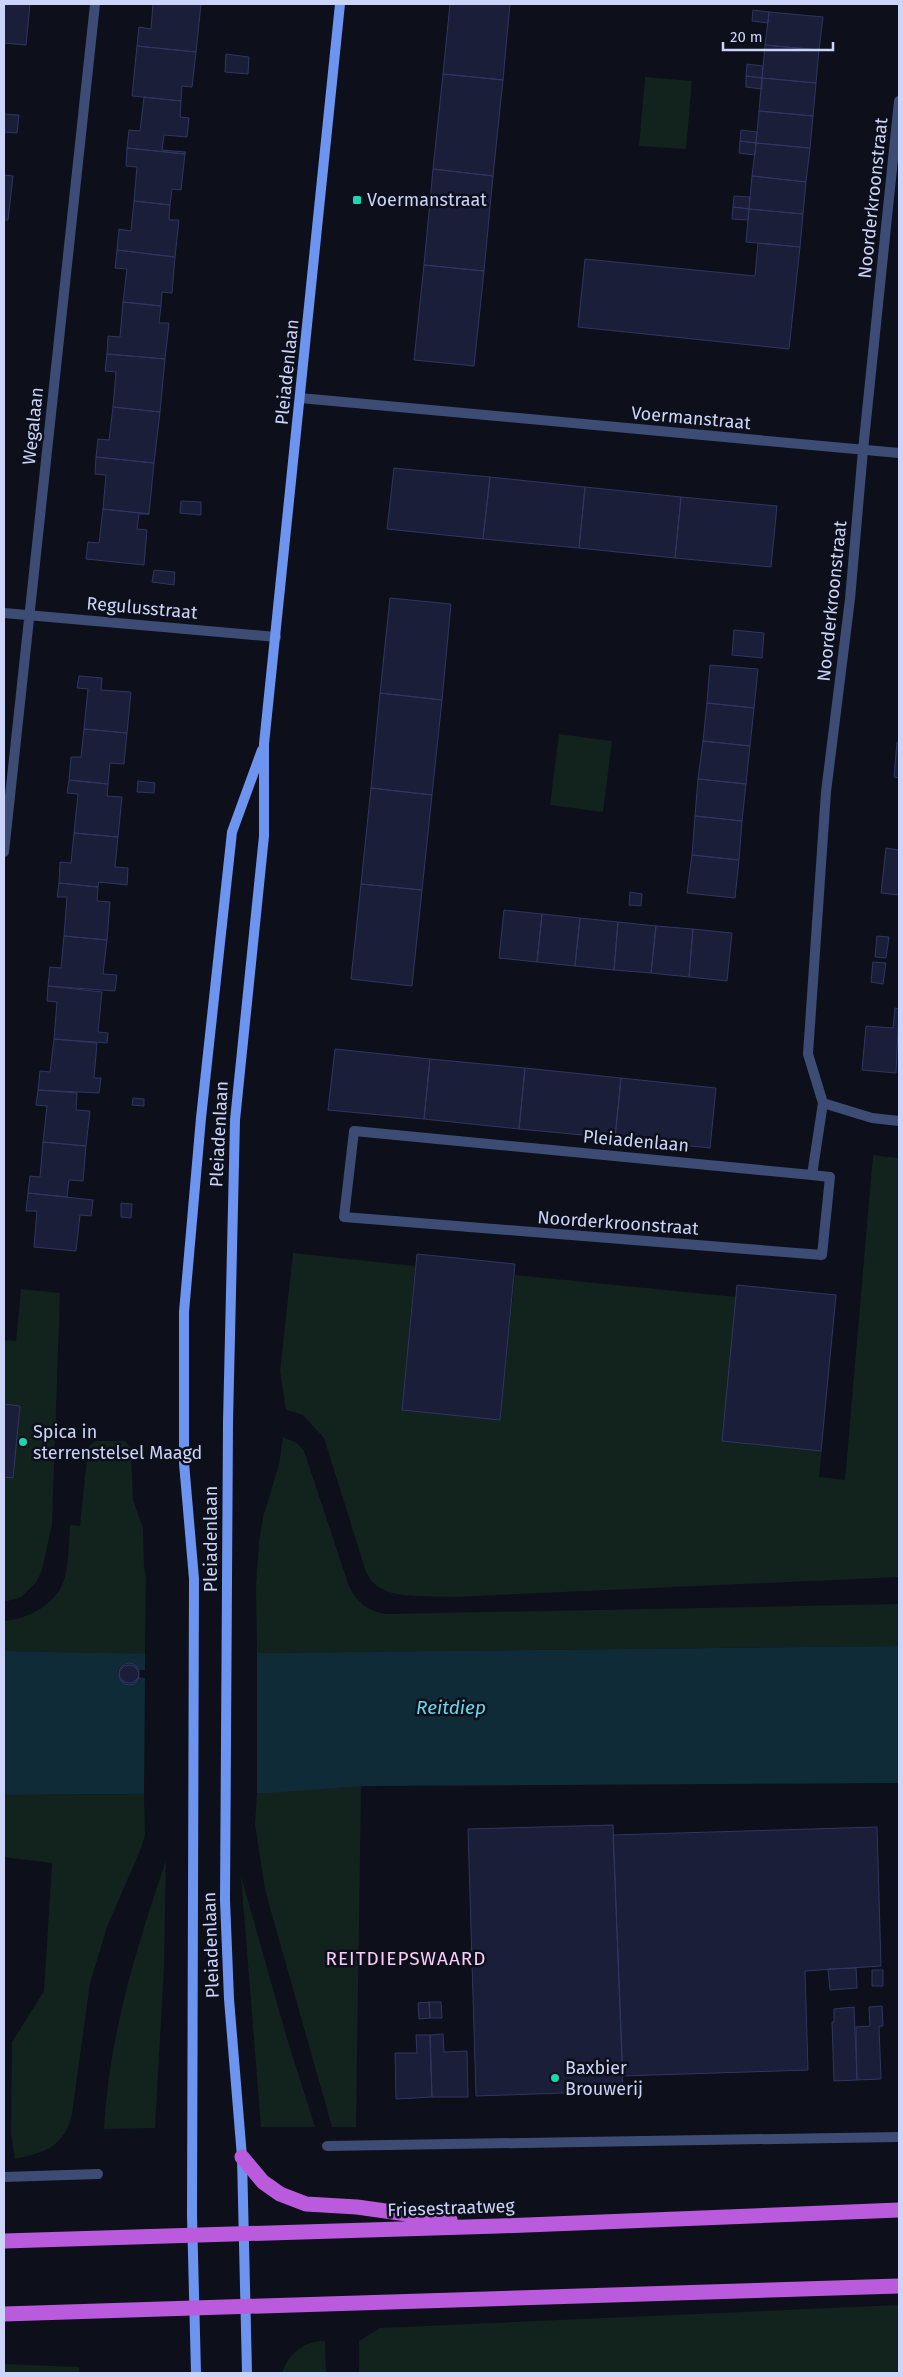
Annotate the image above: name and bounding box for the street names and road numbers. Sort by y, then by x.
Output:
street label: Noorderkroonstraat [854,116,892,280]
street label: Pleiadenlaan [270,318,304,426]
street label: Wegalaan [18,386,48,466]
street label: Voermanstraat [630,402,752,434]
street label: Noorderkroonstraat [813,519,851,683]
street label: Regulusstraat [86,592,199,624]
street label: Pleiadenlaan [205,1080,233,1188]
street label: Pleiadenlaan [582,1125,690,1157]
street label: Noorderkroonstraat [537,1206,700,1240]
street label: Pleiadenlaan [200,1486,222,1592]
street label: Pleiadenlaan [198,1891,224,1999]
street label: Friesestraatweg [387,2195,516,2221]

